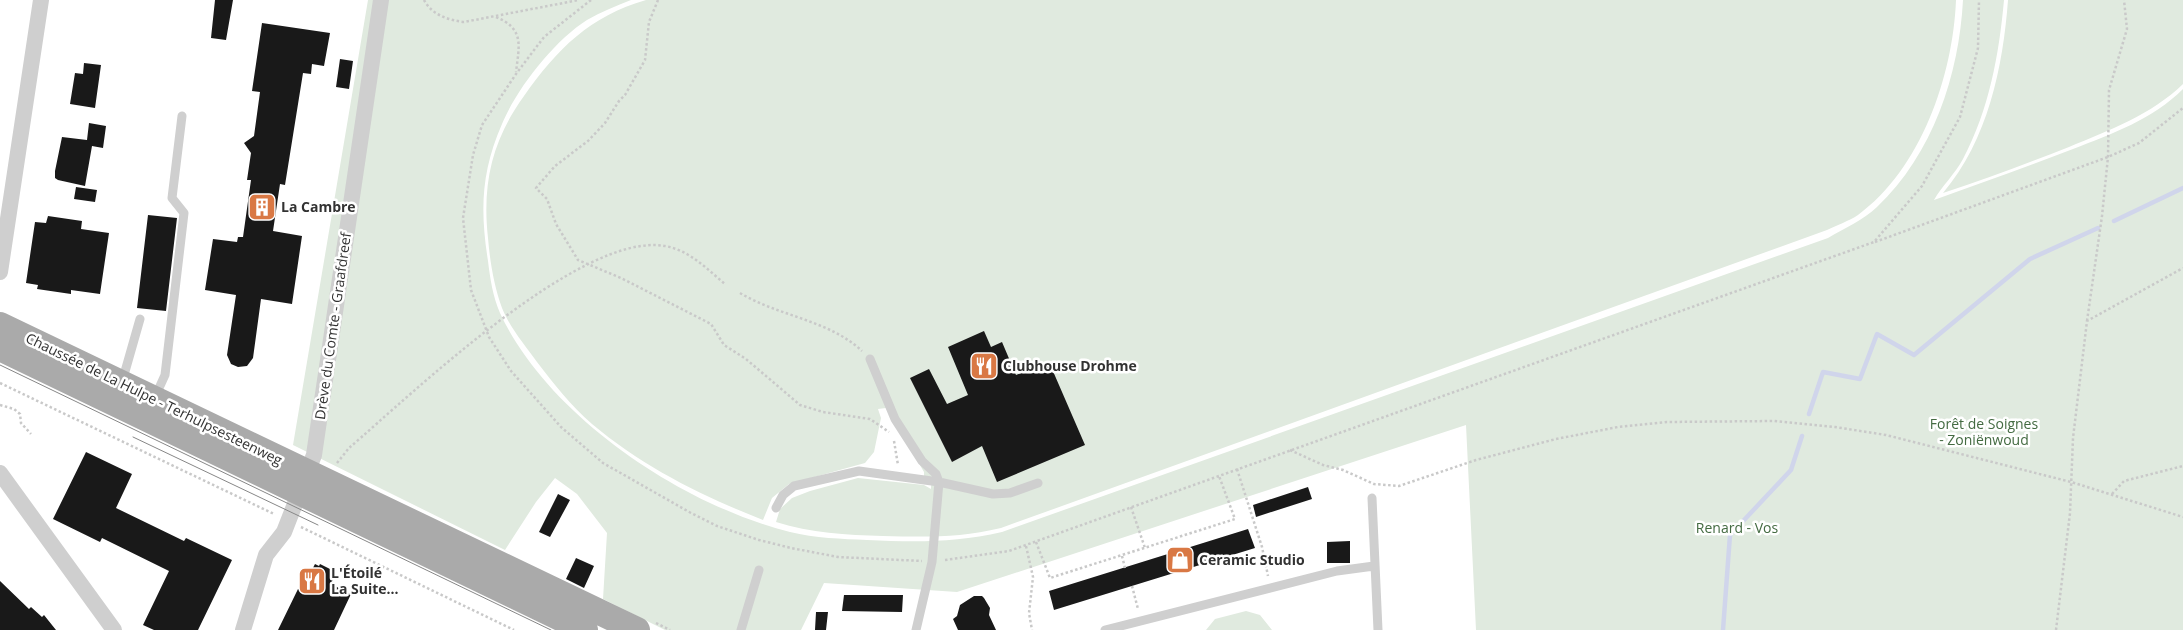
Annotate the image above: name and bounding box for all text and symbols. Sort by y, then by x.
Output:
building icon: La Cambre [247,192,277,222]
place label: La Cambre [281,197,356,216]
street label: Drève du Comte - Graafdreef [310,230,355,421]
street label: Chaussée de La Hulpe - Terhulpsesteenweg [23,328,286,469]
restaurant icon: Clubhouse Drohme [969,351,999,381]
place label: Clubhouse Drohme [1003,356,1137,375]
park label: Forêt de Soignes - Zoniënwoud [1930,414,2038,449]
park label: Renard - Vos [1696,518,1779,537]
shop icon: Ceramic Studio [1165,545,1195,575]
place label: Ceramic Studio [1199,550,1305,569]
place label: L'Étoilé La Suite... [331,563,399,598]
restaurant icon: L'Étoilé La Suite... [297,566,327,596]

